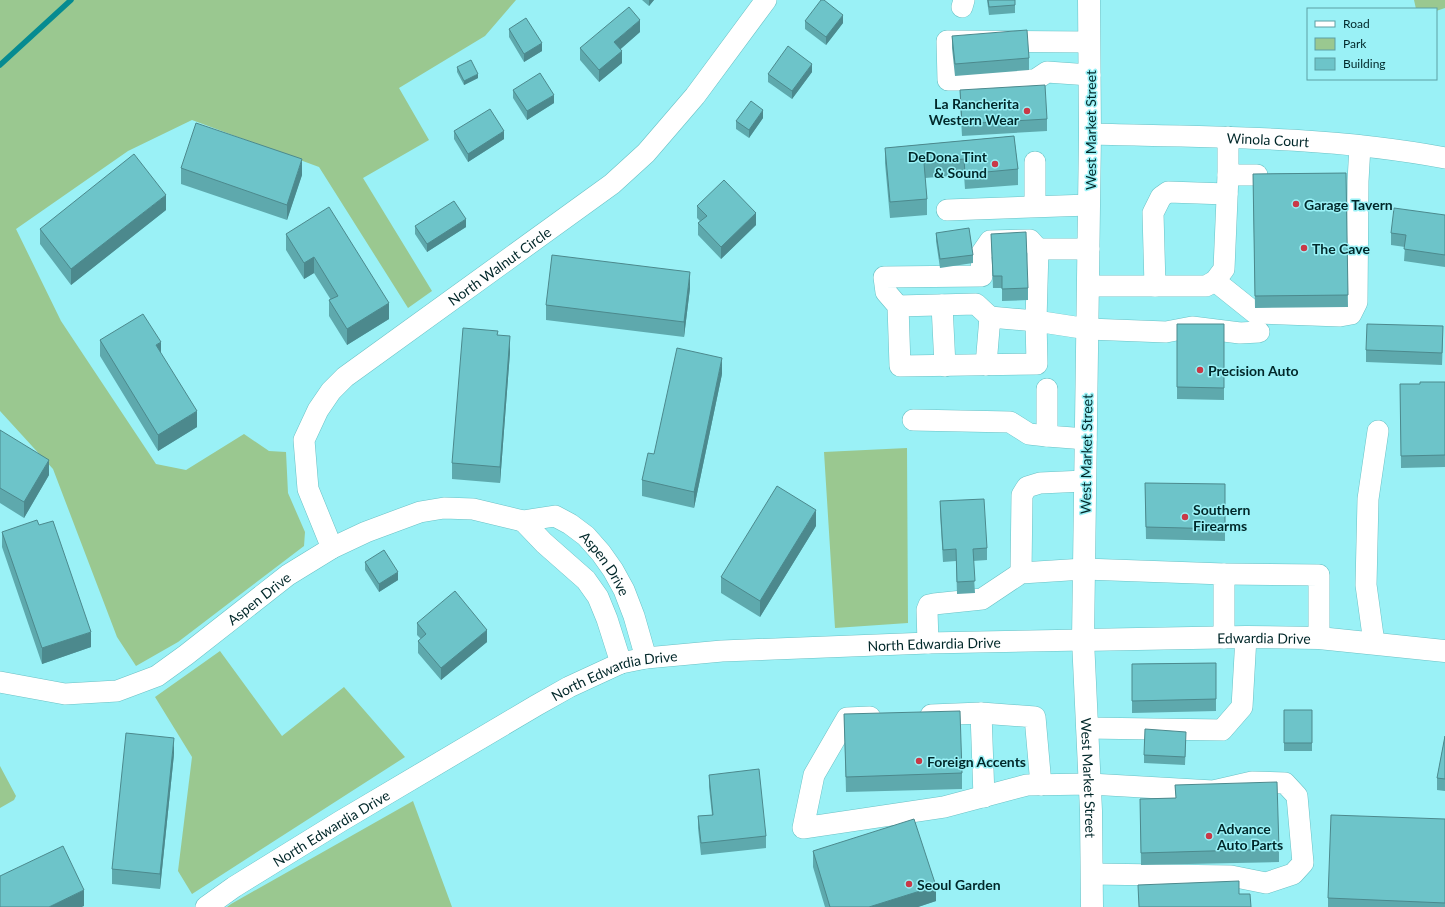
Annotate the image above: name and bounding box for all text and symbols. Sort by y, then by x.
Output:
legend [1307,8,1437,80]
text: Road [1343,16,1370,31]
text: Park [1343,36,1367,51]
text: Building [1343,56,1386,71]
street label: West Market Street [1082,70,1099,190]
place label: La Rancherita Western Wear [929,95,1020,128]
marker: La Rancherita Western Wear [1022,106,1032,116]
street label: Winola Court [1226,129,1310,150]
place label: DeDona Tint & Sound [908,148,988,181]
marker: DeDona Tint & Sound [990,159,1000,169]
place label: Garage Tavern [1304,196,1393,213]
marker: Garage Tavern [1291,199,1301,209]
street label: North Walnut Circle [444,223,554,308]
place label: The Cave [1312,240,1370,257]
marker: The Cave [1299,243,1309,253]
place label: Precision Auto [1208,362,1299,379]
marker: Precision Auto [1195,365,1205,375]
street label: West Market Street [1076,394,1096,514]
place label: Southern Firearms [1193,501,1250,534]
marker: Southern Firearms [1180,512,1190,522]
street label: Aspen Drive [577,527,634,598]
street label: Aspen Drive [224,568,294,628]
street label: Edwardia Drive [1217,628,1311,646]
street label: North Edwardia Drive [867,633,1001,654]
street label: North Edwardia Drive [548,647,678,704]
street label: West Market Street [1078,717,1100,838]
place label: Foreign Accents [927,753,1026,770]
marker: Foreign Accents [914,756,924,766]
street label: North Edwardia Drive [269,786,392,870]
place label: Advance Auto Parts [1216,820,1283,853]
marker: Advance Auto Parts [1204,831,1214,841]
place label: Seoul Garden [917,876,1001,893]
marker: Seoul Garden [904,879,914,889]

